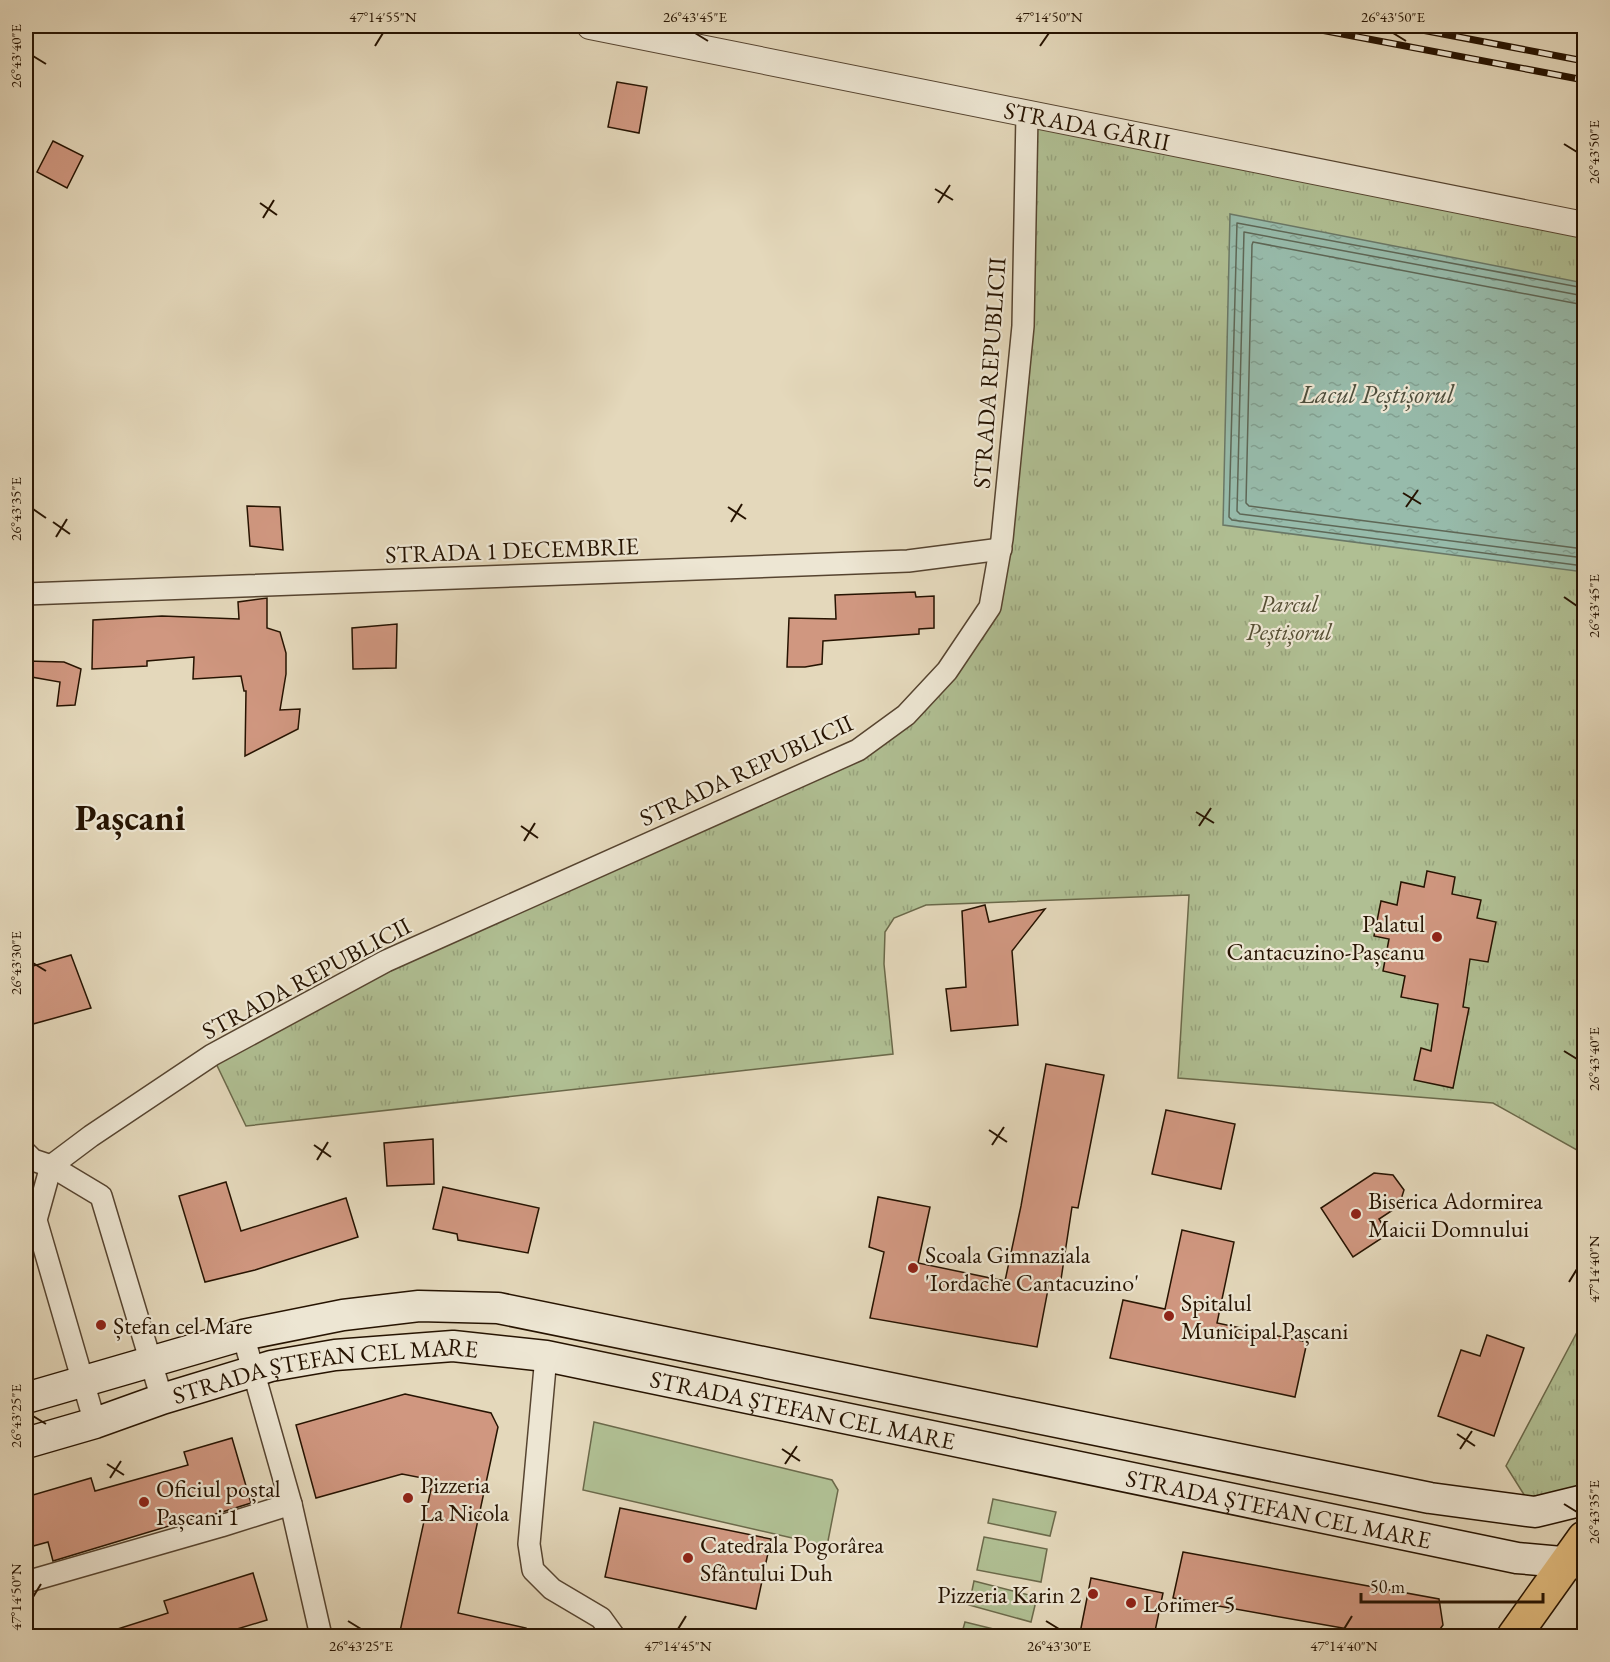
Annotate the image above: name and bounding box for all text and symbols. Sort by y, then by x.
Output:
text: 47°14'55"N [349,7,417,26]
text: 26°43'45"E [663,7,728,26]
text: 47°14'50"N [1015,7,1083,26]
text: 26°43'50"E [1361,7,1426,26]
text: 26°43'40"E [6,23,25,88]
street label: STRADA GĂRII [1002,94,1173,157]
text: 26°43'50"E [1584,119,1603,184]
street label: STRADA REPUBLICII [965,256,1013,490]
water label: Lacul Peștișorul [1299,377,1455,411]
text: 26°43'35"E [6,476,25,541]
street label: STRADA 1 DECEMBRIE [385,530,639,570]
text: 26°43'45"E [1584,573,1603,638]
park label: Parcul Peștișorul [1246,588,1333,647]
street label: STRADA REPUBLICII [634,707,858,833]
district label: Pașcani [75,794,186,841]
place label: Palatul Cantacuzino-Pașcanu [1226,908,1425,967]
street label: STRADA REPUBLICII [196,910,416,1046]
text: 26°43'30"E [6,930,25,995]
marker: Palatul Cantacuzino-Pașcanu [1430,930,1444,944]
text: 26°43'40"E [1584,1026,1603,1091]
place label: Biserica Adormirea Maicii Domnului [1368,1185,1543,1244]
marker: Biserica Adormirea Maicii Domnului [1349,1207,1363,1221]
text: 47°14'40"N [1584,1235,1603,1303]
place label: Scoala Gimnaziala 'Iordache Cantacuzino' [925,1239,1139,1298]
marker: Scoala Gimnaziala 'Iordache Cantacuzino' [906,1261,920,1275]
place label: Spitalul Municipal Pașcani [1181,1287,1349,1346]
marker: Spitalul Municipal Pașcani [1162,1309,1176,1323]
place label: Ștefan cel Mare [113,1310,252,1341]
marker: Ștefan cel Mare [94,1318,108,1332]
street label: STRADA ȘTEFAN CEL MARE [169,1330,480,1410]
street label: STRADA ȘTEFAN CEL MARE [647,1363,958,1456]
text: 26°43'25"E [6,1383,25,1448]
street label: STRADA ȘTEFAN CEL MARE [1123,1462,1434,1555]
place label: Pizzeria La Nicola [420,1469,510,1528]
place label: Oficiul poștal Pașcani 1 [156,1473,281,1532]
text: 26°43'35"E [1584,1479,1603,1544]
marker: Pizzeria La Nicola [401,1491,415,1505]
marker: Oficiul poștal Pașcani 1 [137,1495,151,1509]
place label: Catedrala Pogorârea Sfântului Duh [700,1529,884,1588]
marker: Catedrala Pogorârea Sfântului Duh [681,1551,695,1565]
text: 47°14'50"N [6,1563,25,1631]
scale bar [1361,1566,1542,1604]
text: 50 m [1370,1575,1405,1598]
place label: Pizzeria Karin 2 [937,1579,1081,1610]
marker: Pizzeria Karin 2 [1086,1587,1100,1601]
place label: Lorimer 5 [1143,1588,1235,1619]
marker: Lorimer 5 [1124,1596,1138,1610]
text: 26°43'25"E [329,1636,394,1655]
text: 47°14'45"N [644,1636,712,1655]
text: 26°43'30"E [1027,1636,1092,1655]
text: 47°14'40"N [1310,1636,1378,1655]

